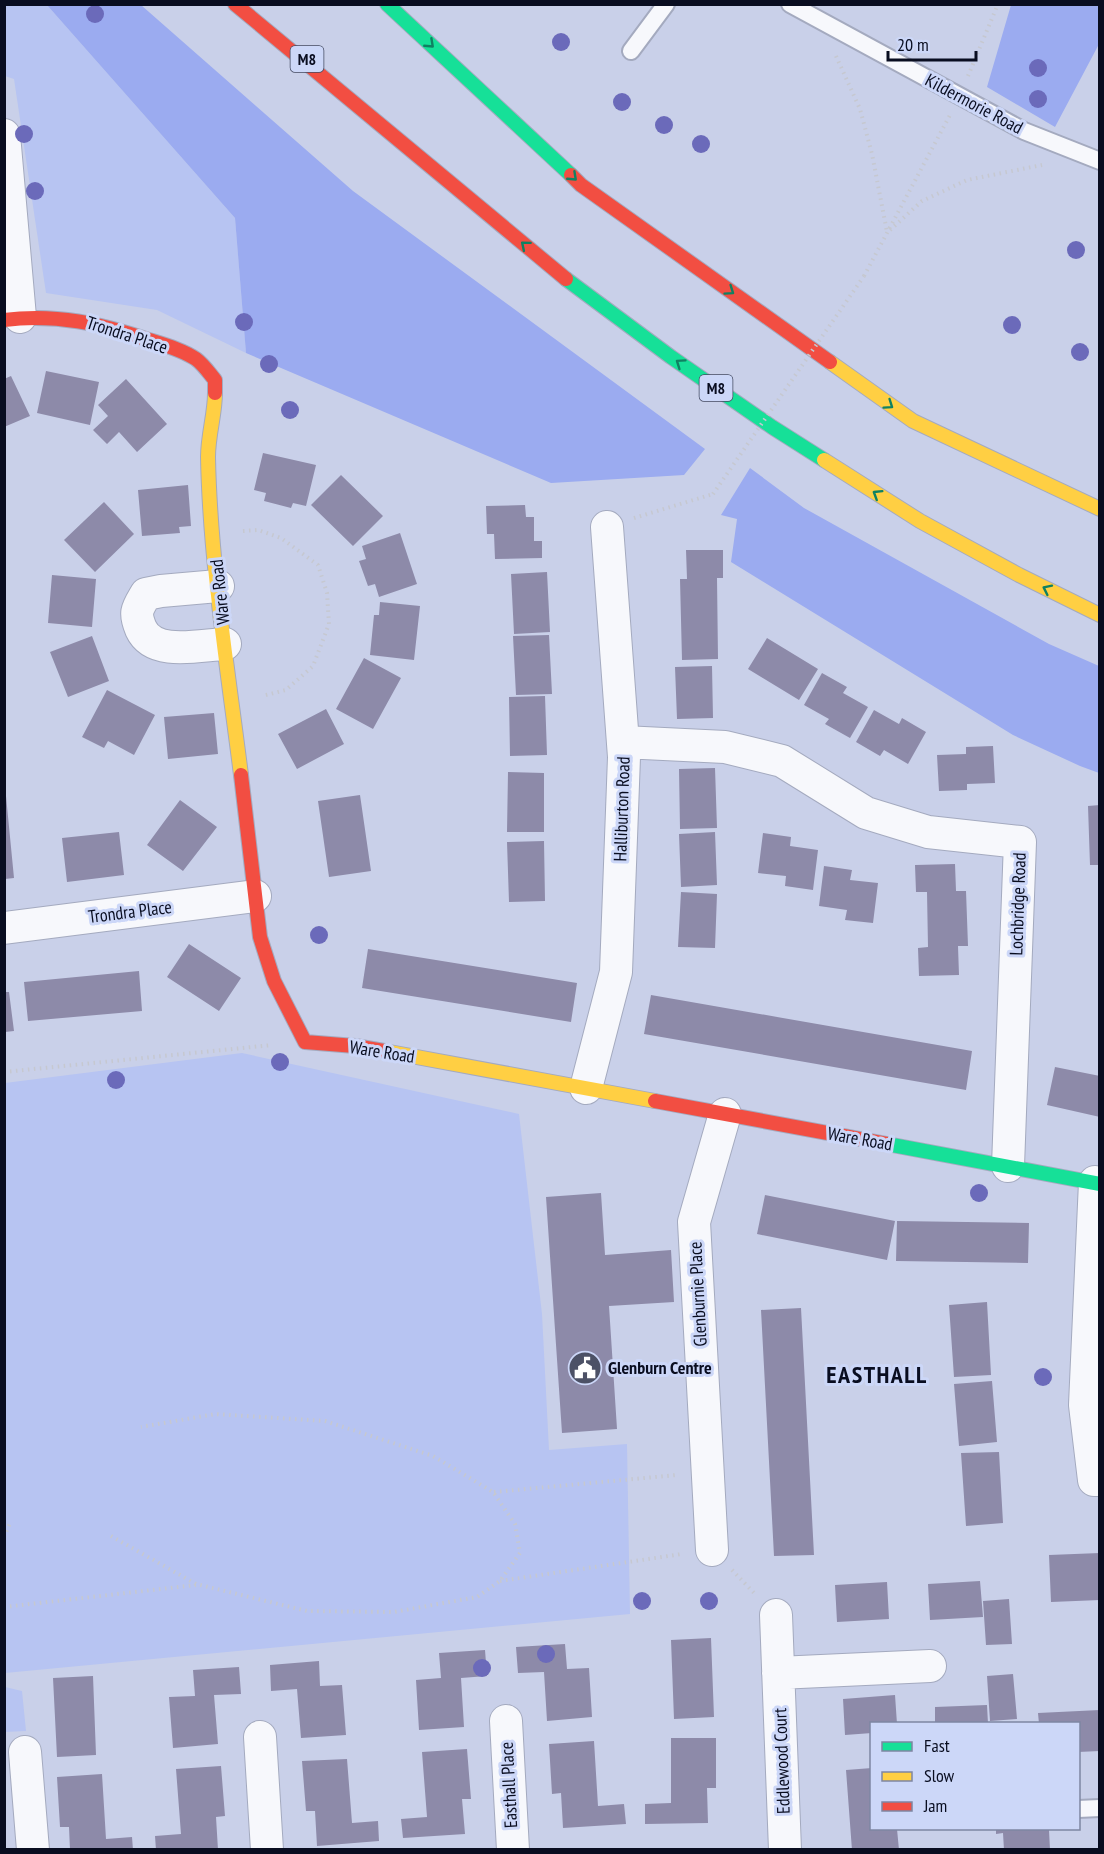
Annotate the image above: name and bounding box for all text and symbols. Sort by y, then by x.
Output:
scale bar [888,24,976,62]
text: 20 m [897,33,929,56]
one-way arrow [423,37,434,48]
road number: M8 [290,46,324,72]
street label: Kildermorie Road [921,68,1027,139]
one-way arrow [566,170,576,181]
one-way arrow [520,241,531,252]
one-way arrow [724,284,735,295]
street label: Trondra Place [84,311,171,358]
one-way arrow [675,359,686,370]
road number: M8 [700,375,732,401]
one-way arrow [883,398,894,409]
one-way arrow [873,489,883,501]
street label: Ware Road [205,558,234,626]
one-way arrow [1043,585,1054,597]
street label: Halliburton Road [608,756,635,862]
street label: Lochbridge Road [1004,852,1031,956]
street label: Trondra Place [87,895,173,928]
street label: Ware Road [348,1035,416,1068]
street label: Ware Road [826,1121,894,1156]
street label: Glenburnie Place [683,1241,712,1347]
public building icon: Glenburn Centre [567,1350,603,1386]
place label: Glenburn Centre [608,1356,712,1379]
district label: EASTHALL [826,1359,928,1390]
street label: Eddlewood Court [768,1708,795,1814]
legend [870,1722,1080,1830]
text: Fast [924,1734,950,1757]
street label: Easthall Place [495,1741,522,1829]
text: Slow [924,1764,955,1787]
text: Jam [923,1794,947,1817]

